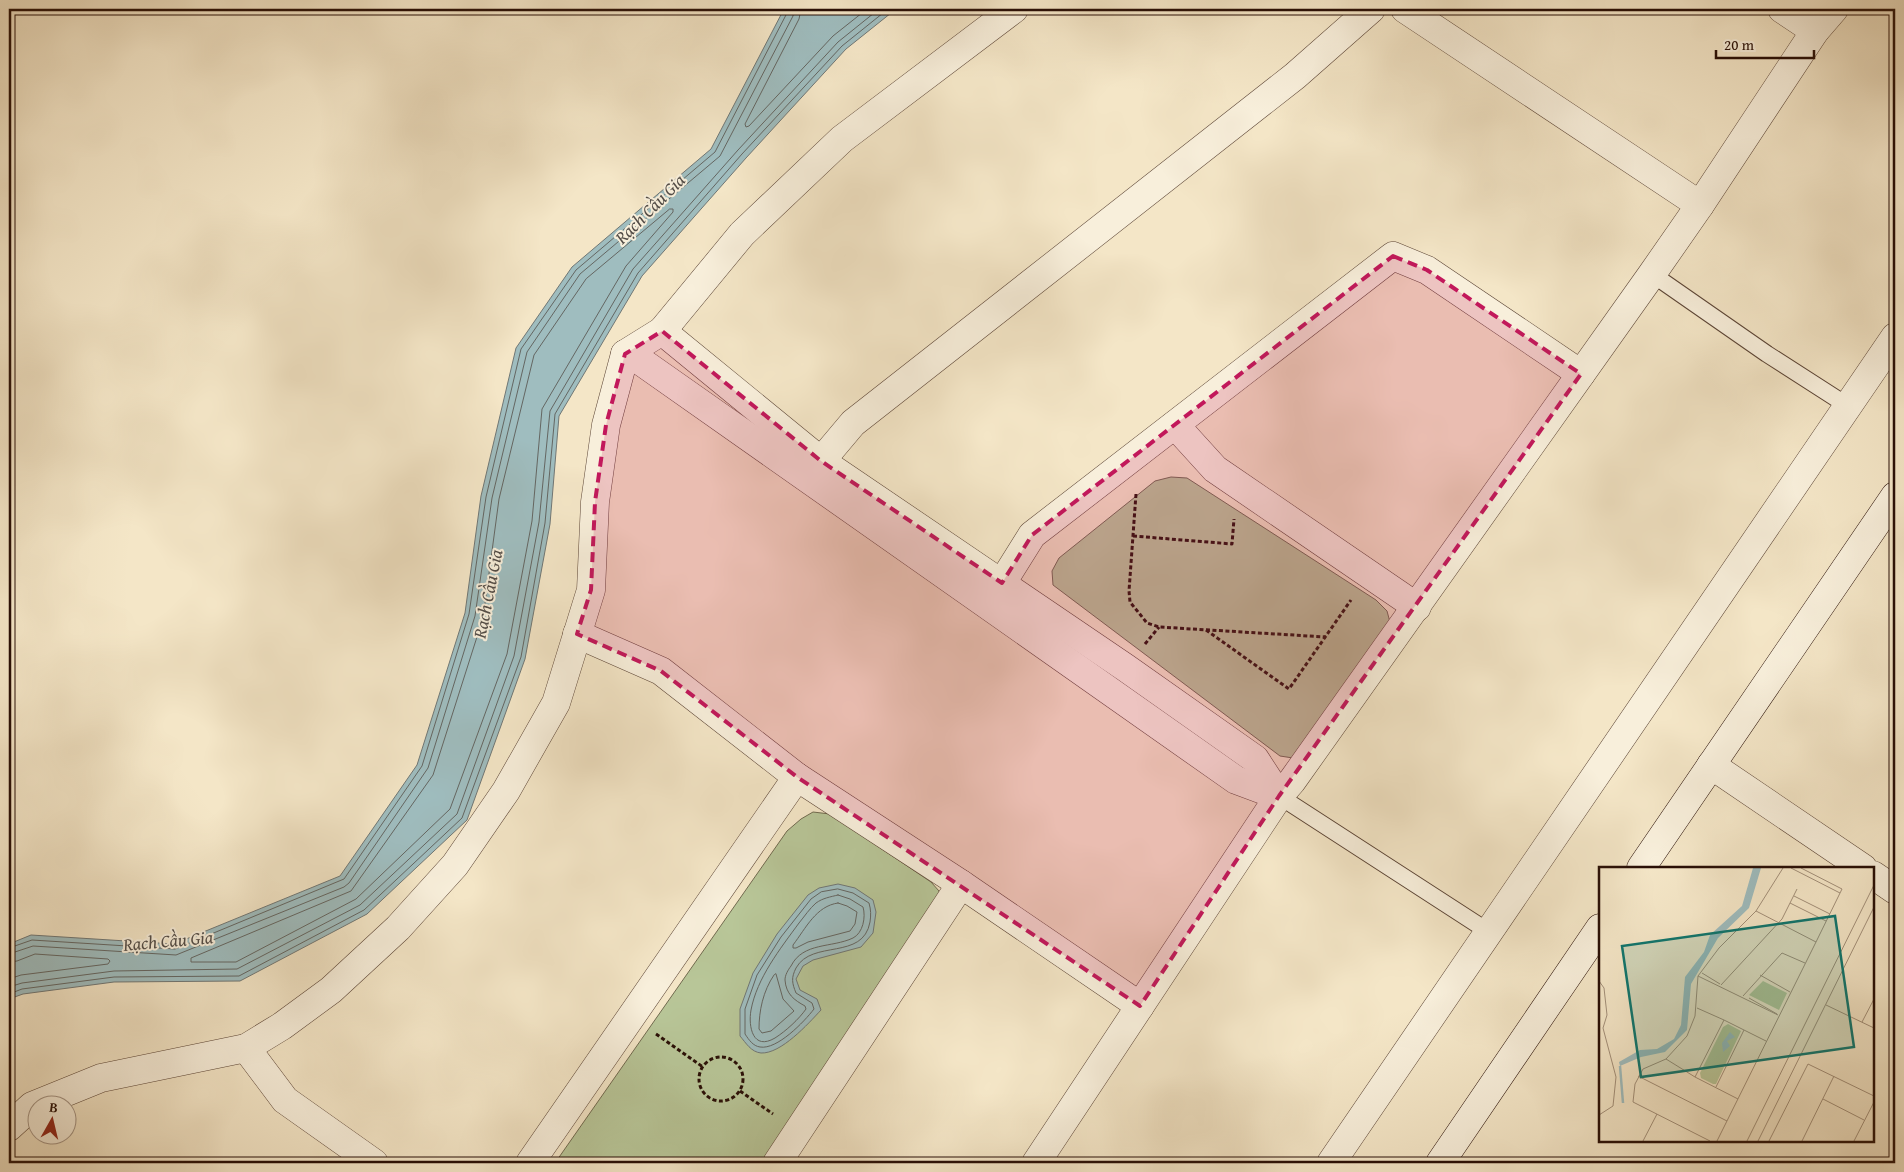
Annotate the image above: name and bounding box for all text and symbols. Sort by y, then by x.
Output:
scale bar [1716,28,1814,60]
text: 20 m [1724,34,1755,55]
water label: Rạch Cầu Gia [608,167,692,251]
water label: Rạch Cầu Gia [465,546,509,642]
inset map [1599,867,1874,1142]
water label: Rạch Cầu Gia [121,923,215,958]
north arrow [28,1094,78,1144]
text: B [48,1097,59,1118]

